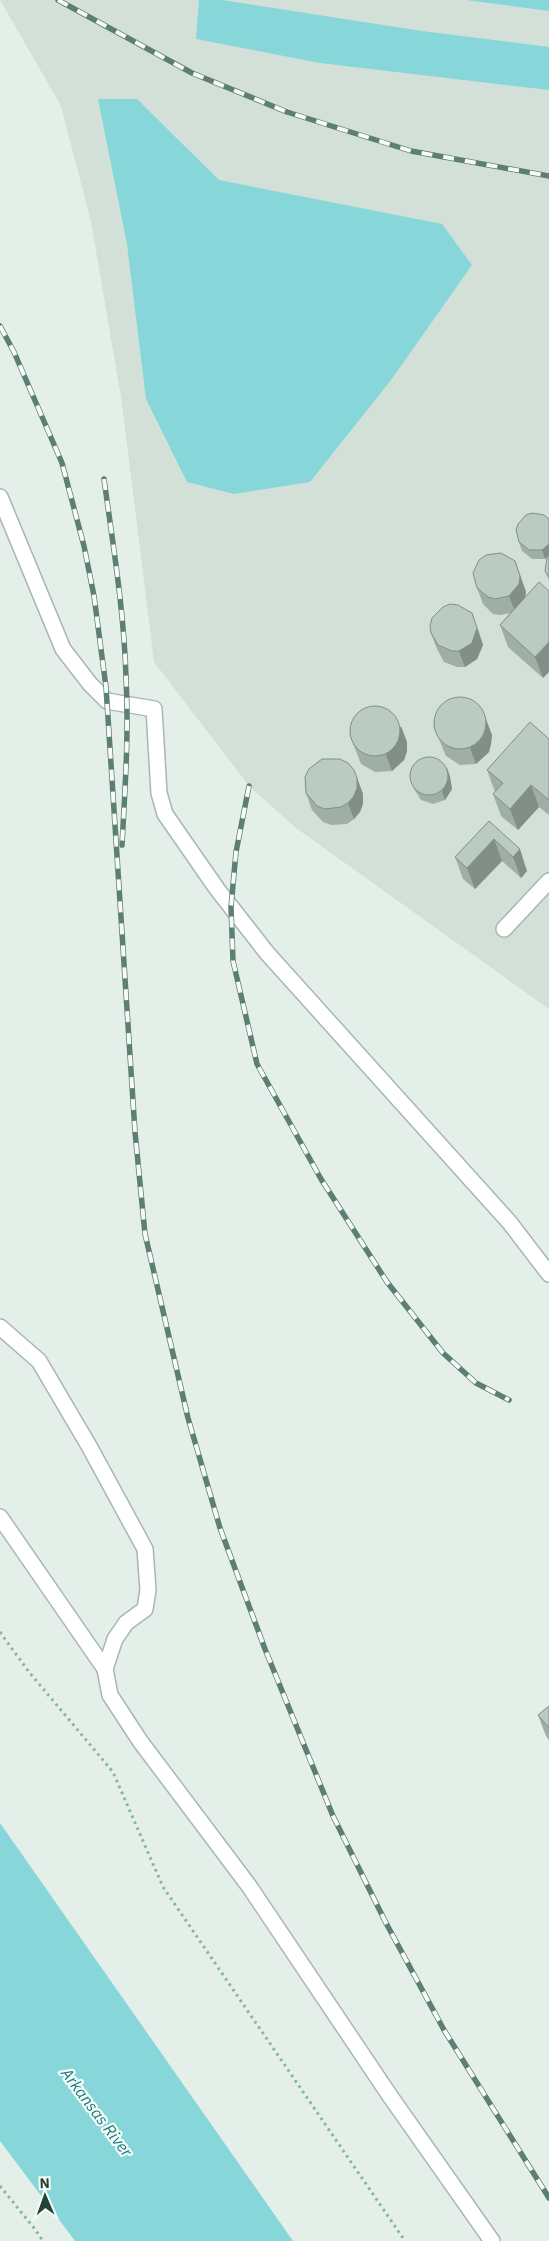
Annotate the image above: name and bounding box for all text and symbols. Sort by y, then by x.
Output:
water label: Arkansas River [56,2063,138,2161]
north arrow [20,2171,70,2221]
text: N [39,2174,50,2192]

